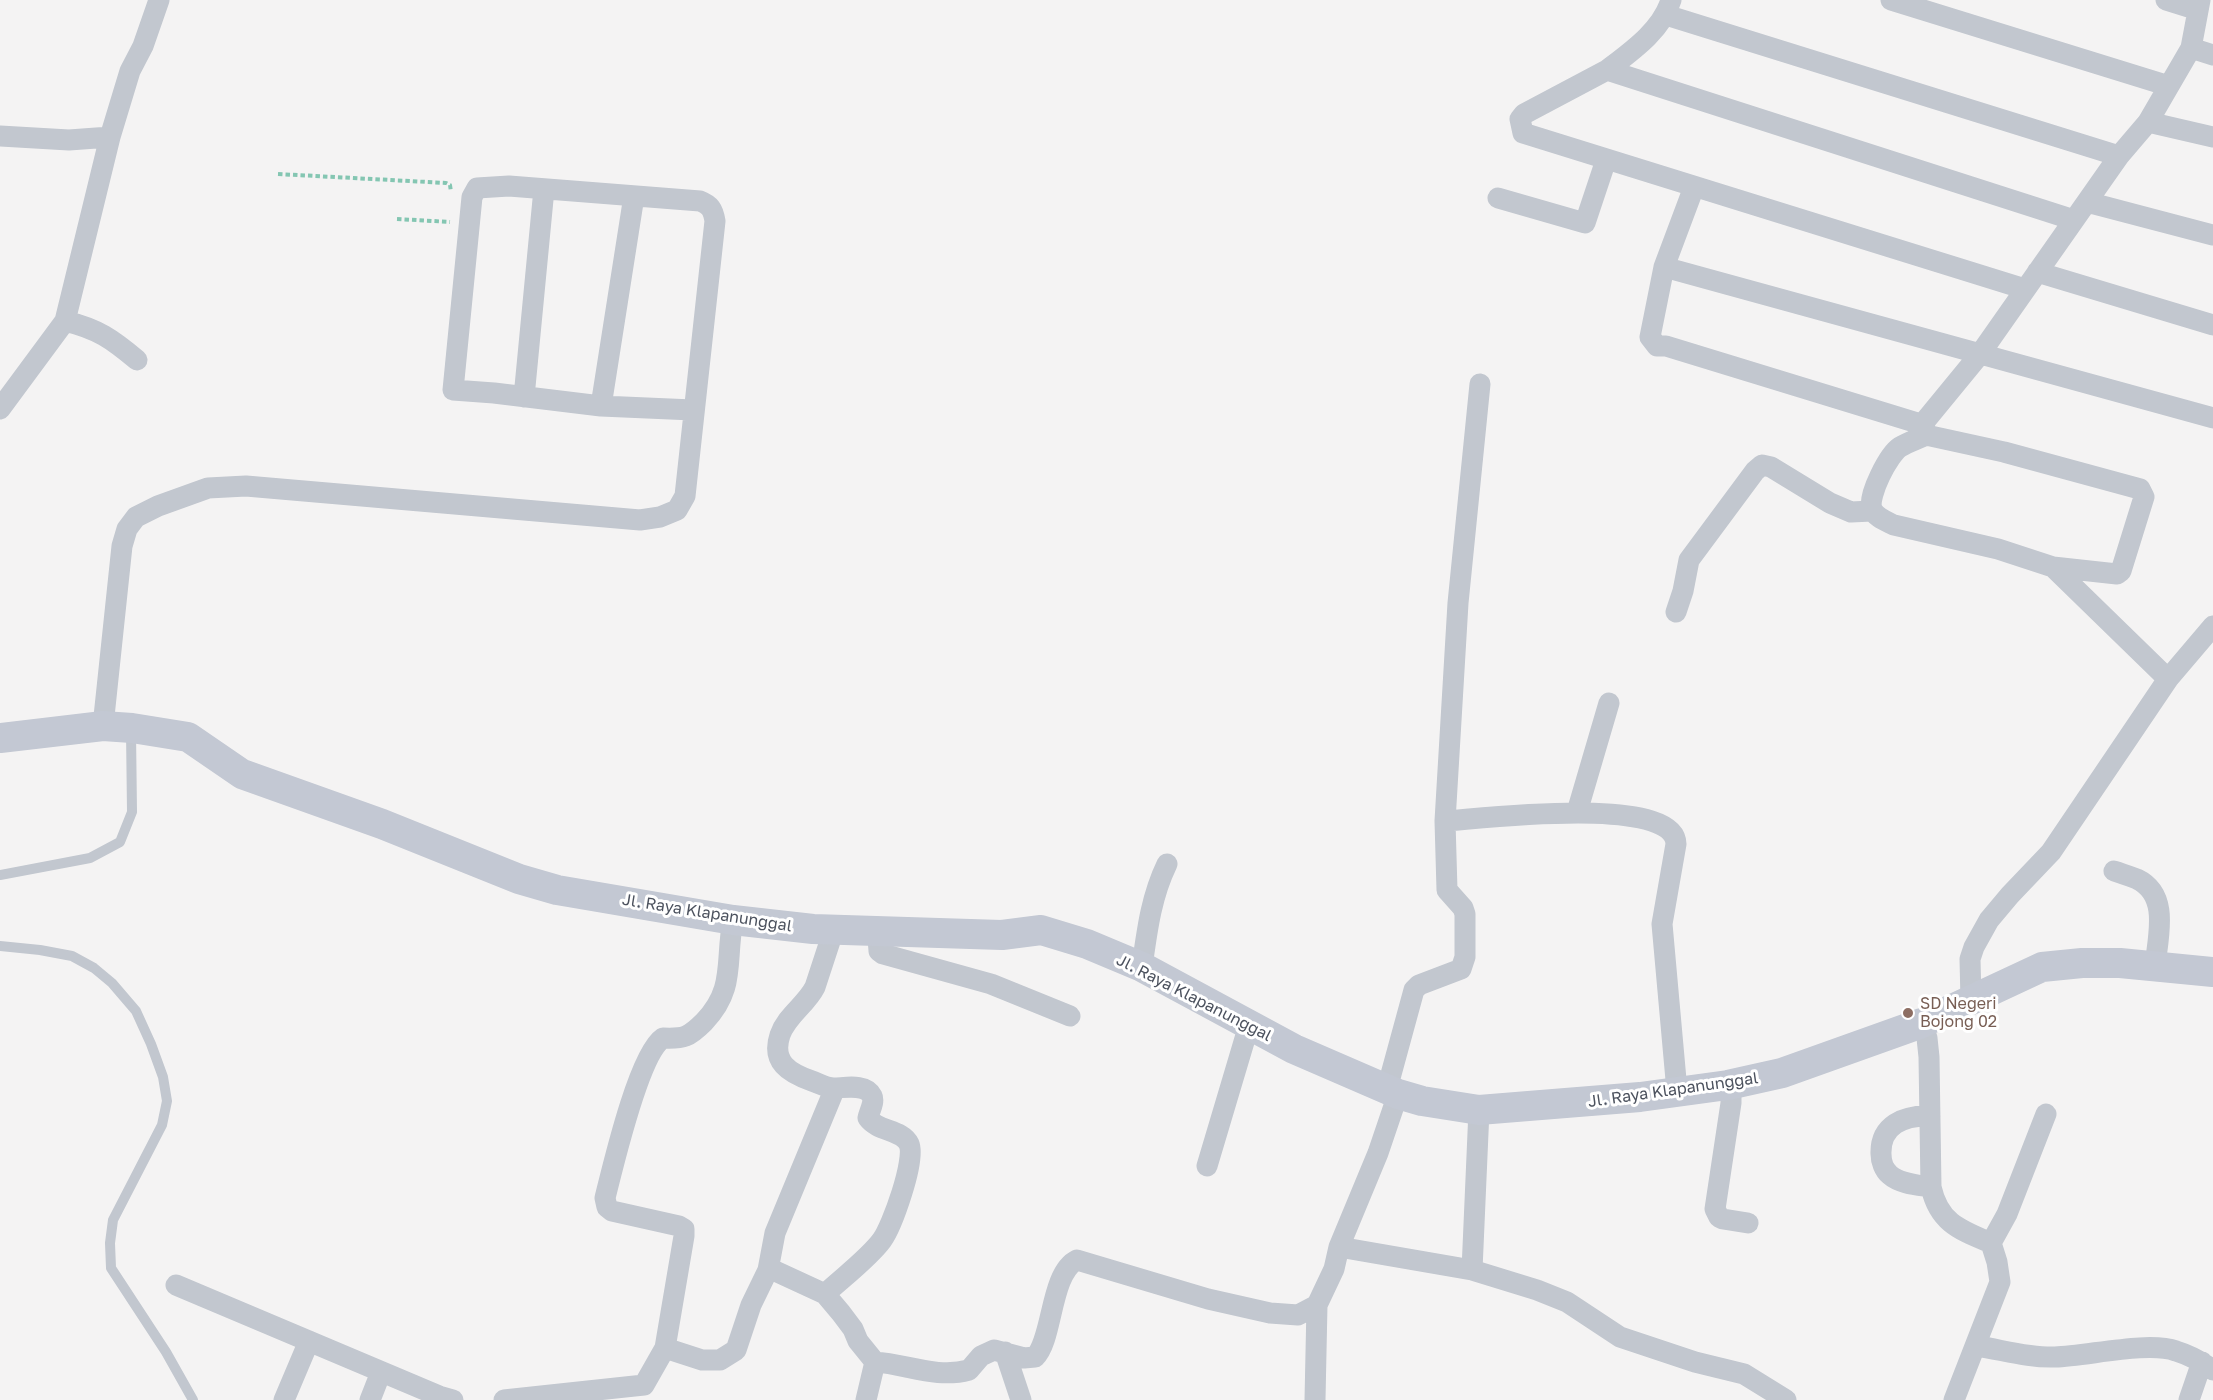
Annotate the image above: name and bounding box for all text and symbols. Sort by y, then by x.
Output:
street label: Jl. Raya Klapanunggal [621,890,793,936]
street label: Jl. Raya Klapanunggal [1113,950,1275,1046]
place label: SD Negeri Bojong 02 [1920,994,1997,1032]
marker: SD Negeri Bojong 02 [1901,1006,1915,1020]
street label: Jl. Raya Klapanunggal [1587,1069,1759,1111]

